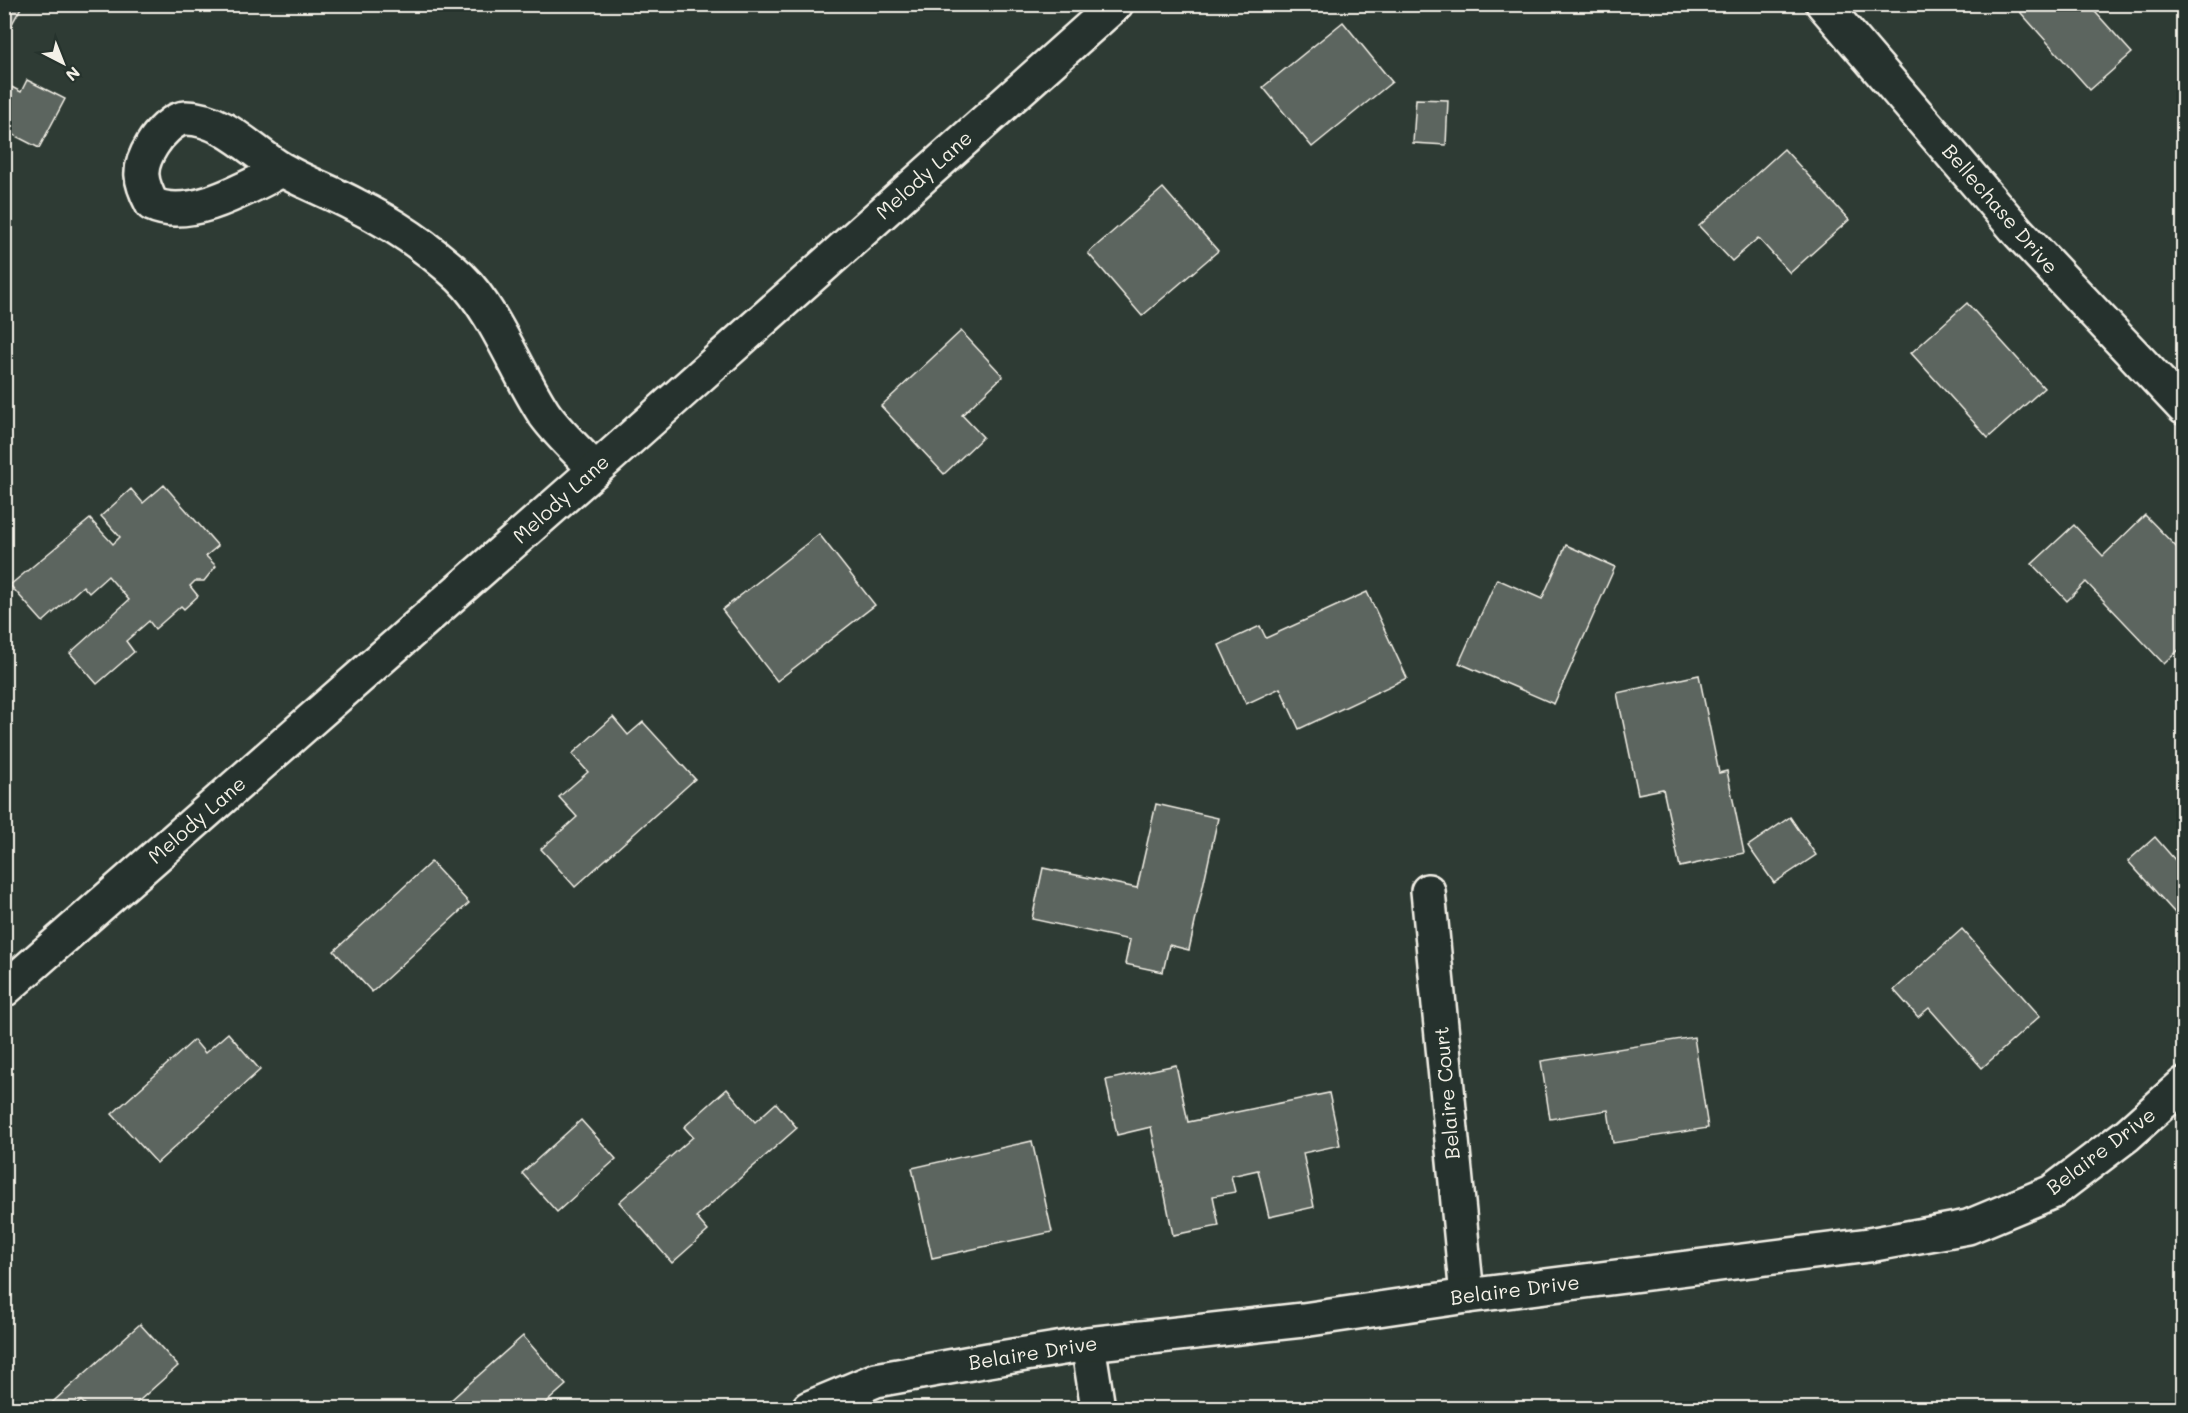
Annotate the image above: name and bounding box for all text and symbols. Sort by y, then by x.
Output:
north arrow [33,33,93,93]
text: N [62,63,85,86]
street label: Melody Lane [870,124,977,224]
street label: Bellechase Drive [1937,138,2064,279]
street label: Melody Lane [507,448,614,548]
street label: Melody Lane [142,770,251,869]
street label: Belaire Court [1427,1026,1465,1161]
street label: Belaire Drive [2041,1101,2160,1200]
street label: Belaire Drive [1449,1268,1581,1310]
street label: Belaire Drive [967,1329,1099,1375]

